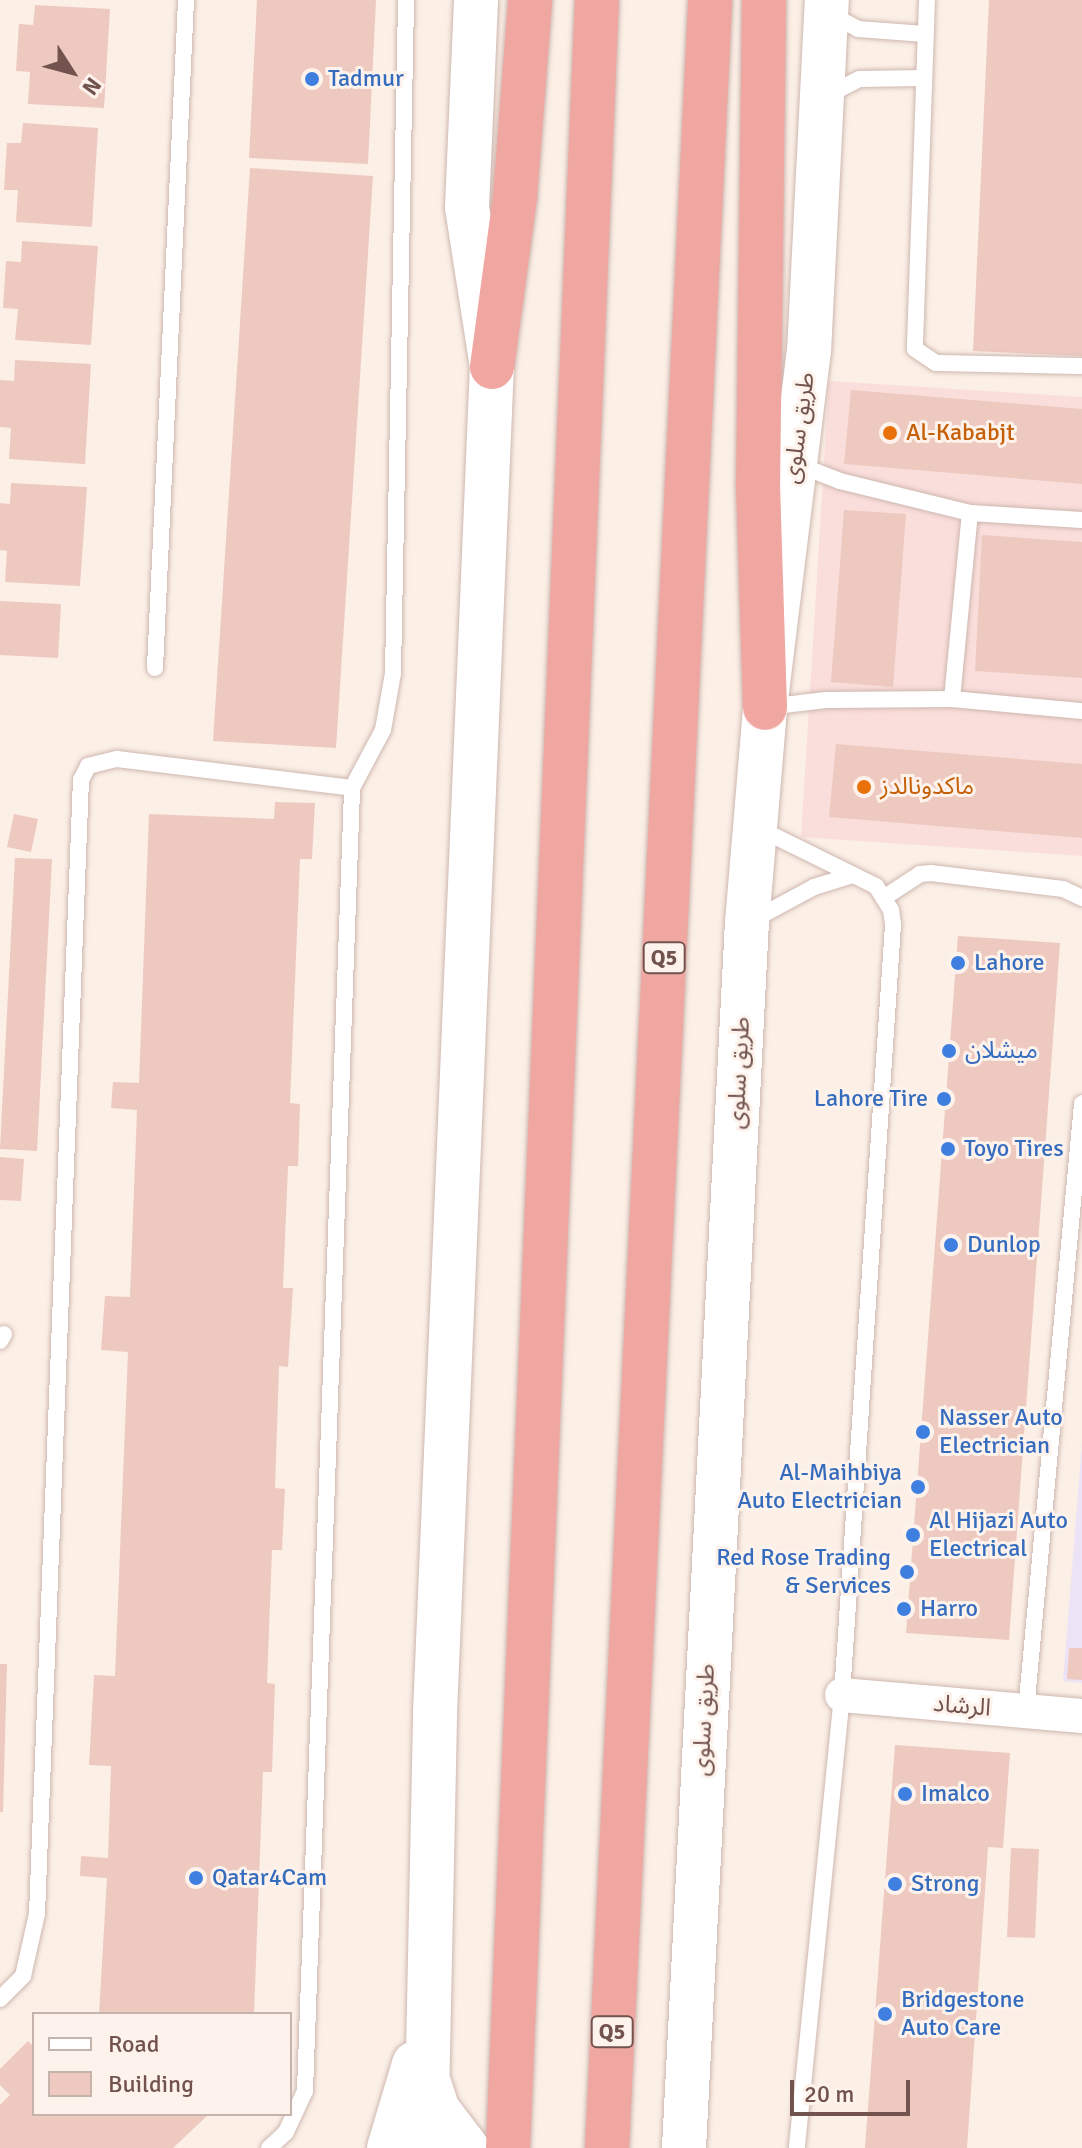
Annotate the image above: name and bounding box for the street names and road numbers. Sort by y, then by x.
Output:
street label: طريق سلوى [777,370,821,486]
road number: Q5 [642,940,686,976]
street label: طريق سلوى [722,1016,756,1130]
street label: طريق سلوى [687,1663,721,1777]
street label: الرشاد [932,1689,992,1723]
road number: Q5 [590,2014,634,2050]

